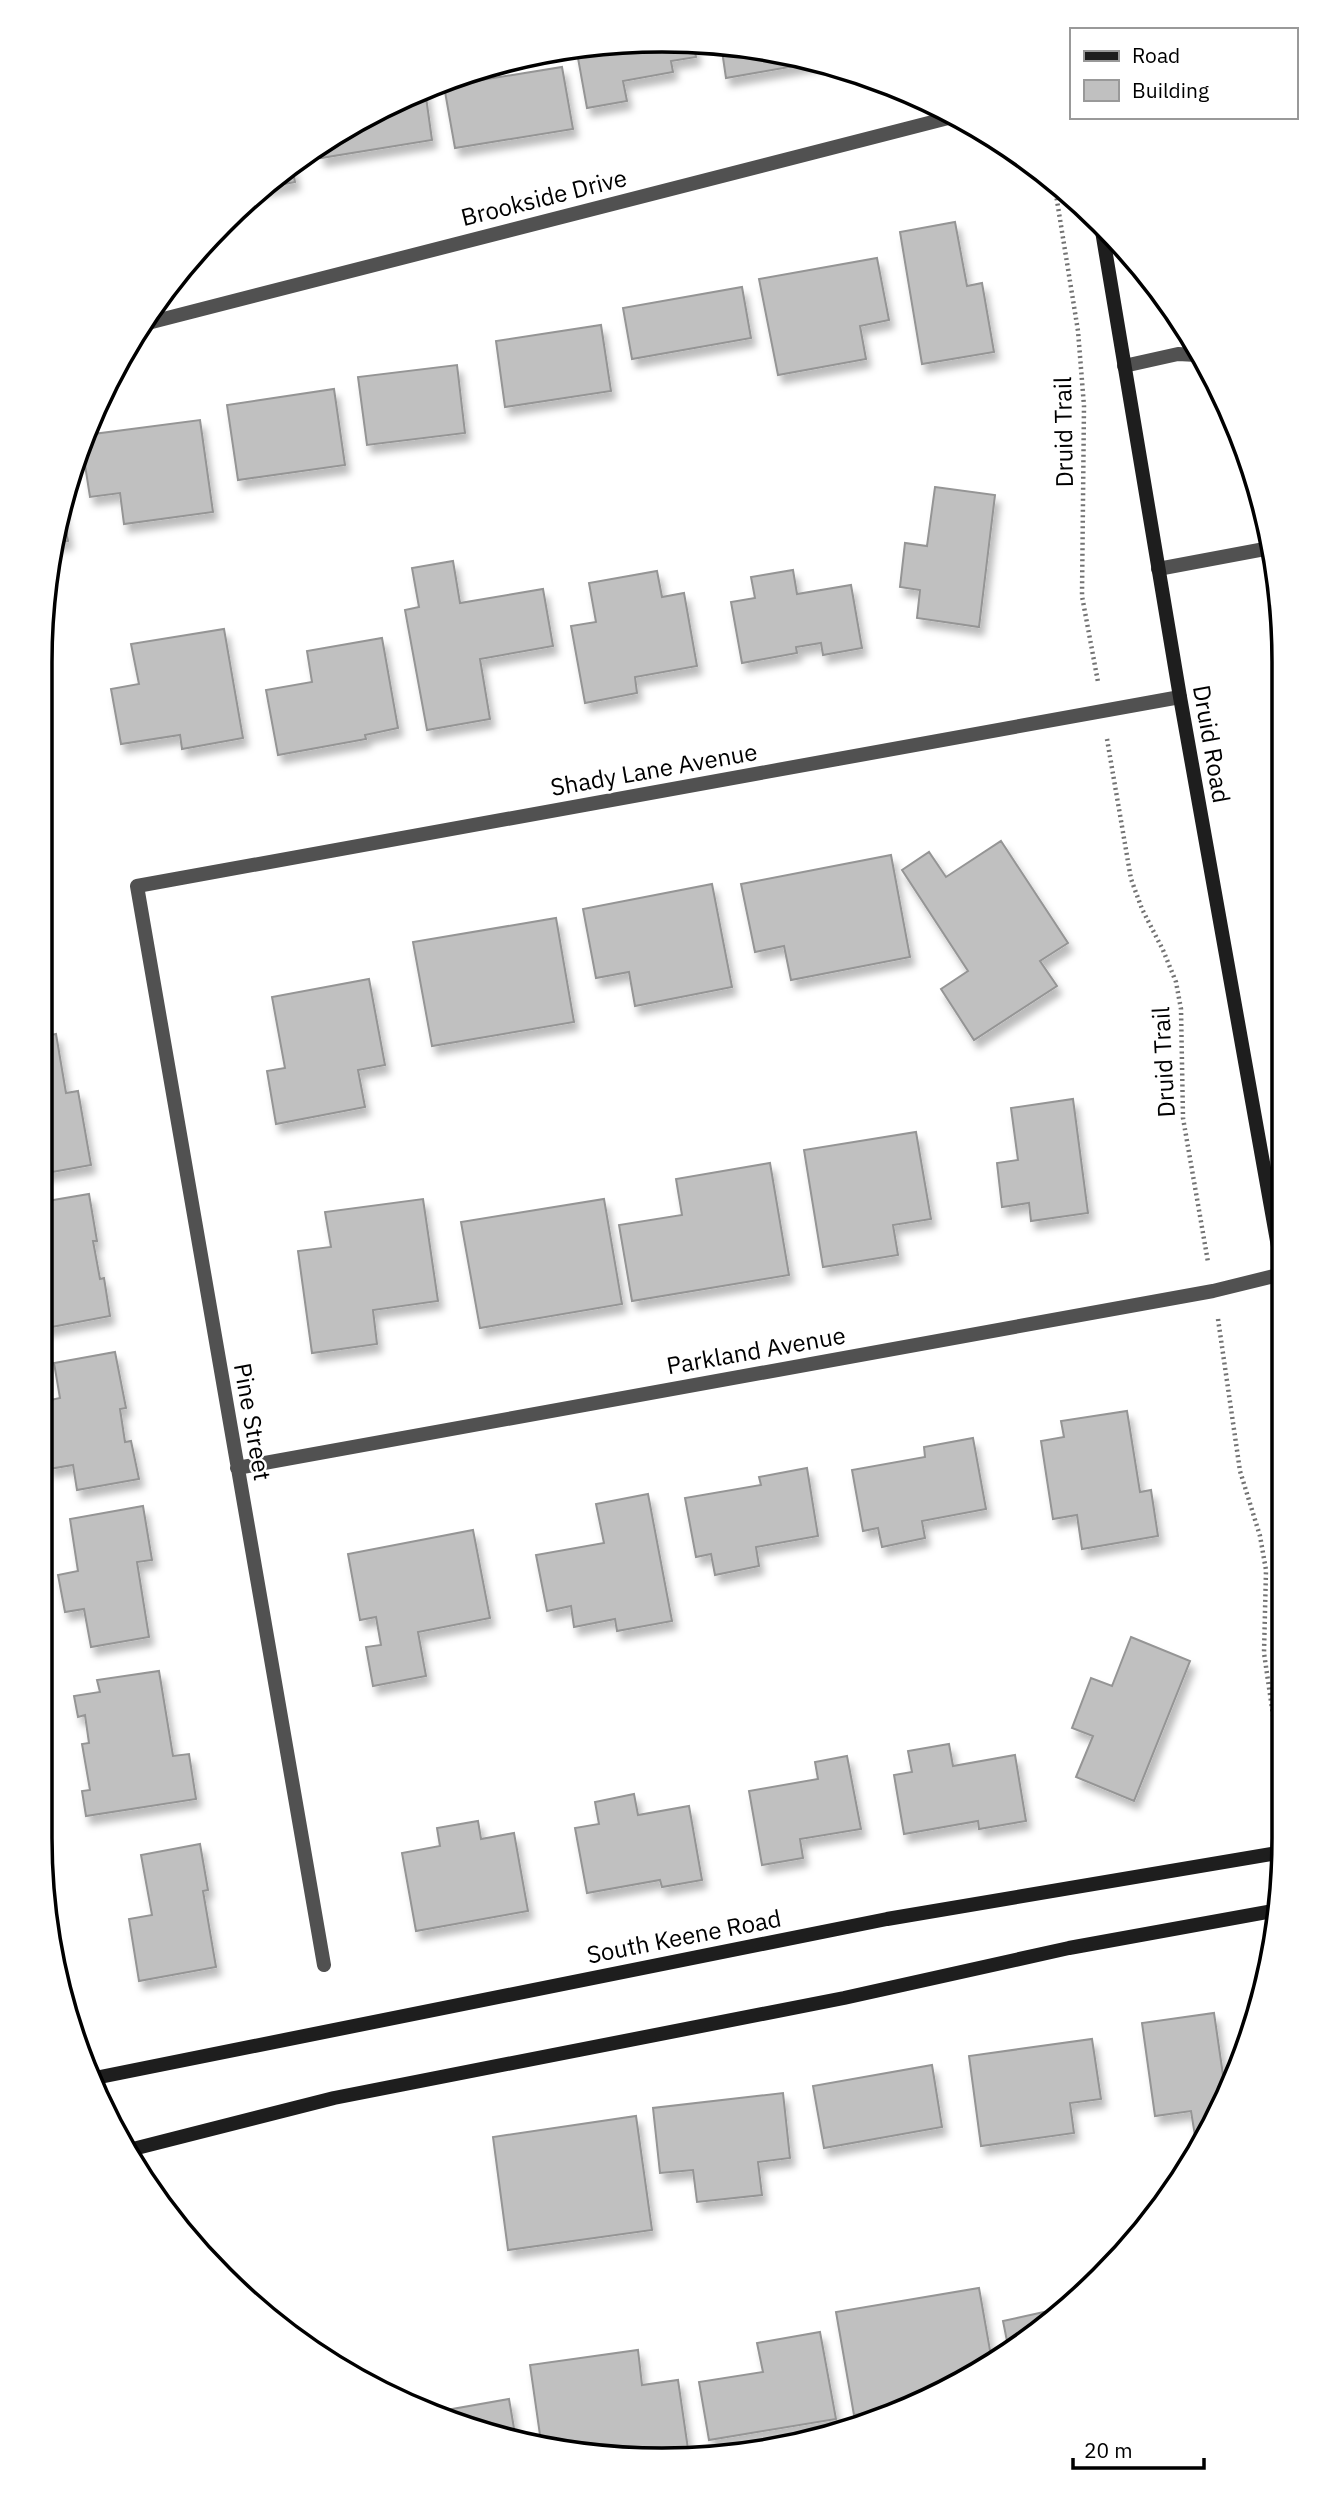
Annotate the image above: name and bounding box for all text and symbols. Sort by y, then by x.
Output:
legend [1070,28,1297,119]
text: Road [1132,41,1180,69]
text: Building [1132,76,1209,104]
street label: Brookside Drive [458,161,630,233]
street label: Druid Trail [1046,376,1080,488]
street label: Druid Road [1186,682,1238,805]
street label: Shady Lane Avenue [548,735,760,803]
street label: Druid Trail [1144,1006,1182,1118]
street label: Parkland Avenue [664,1319,848,1382]
street label: Pine Street [227,1361,279,1483]
street label: South Keene Road [584,1901,784,1971]
scale bar [1073,2426,1204,2470]
text: 20 m [1084,2436,1133,2464]

